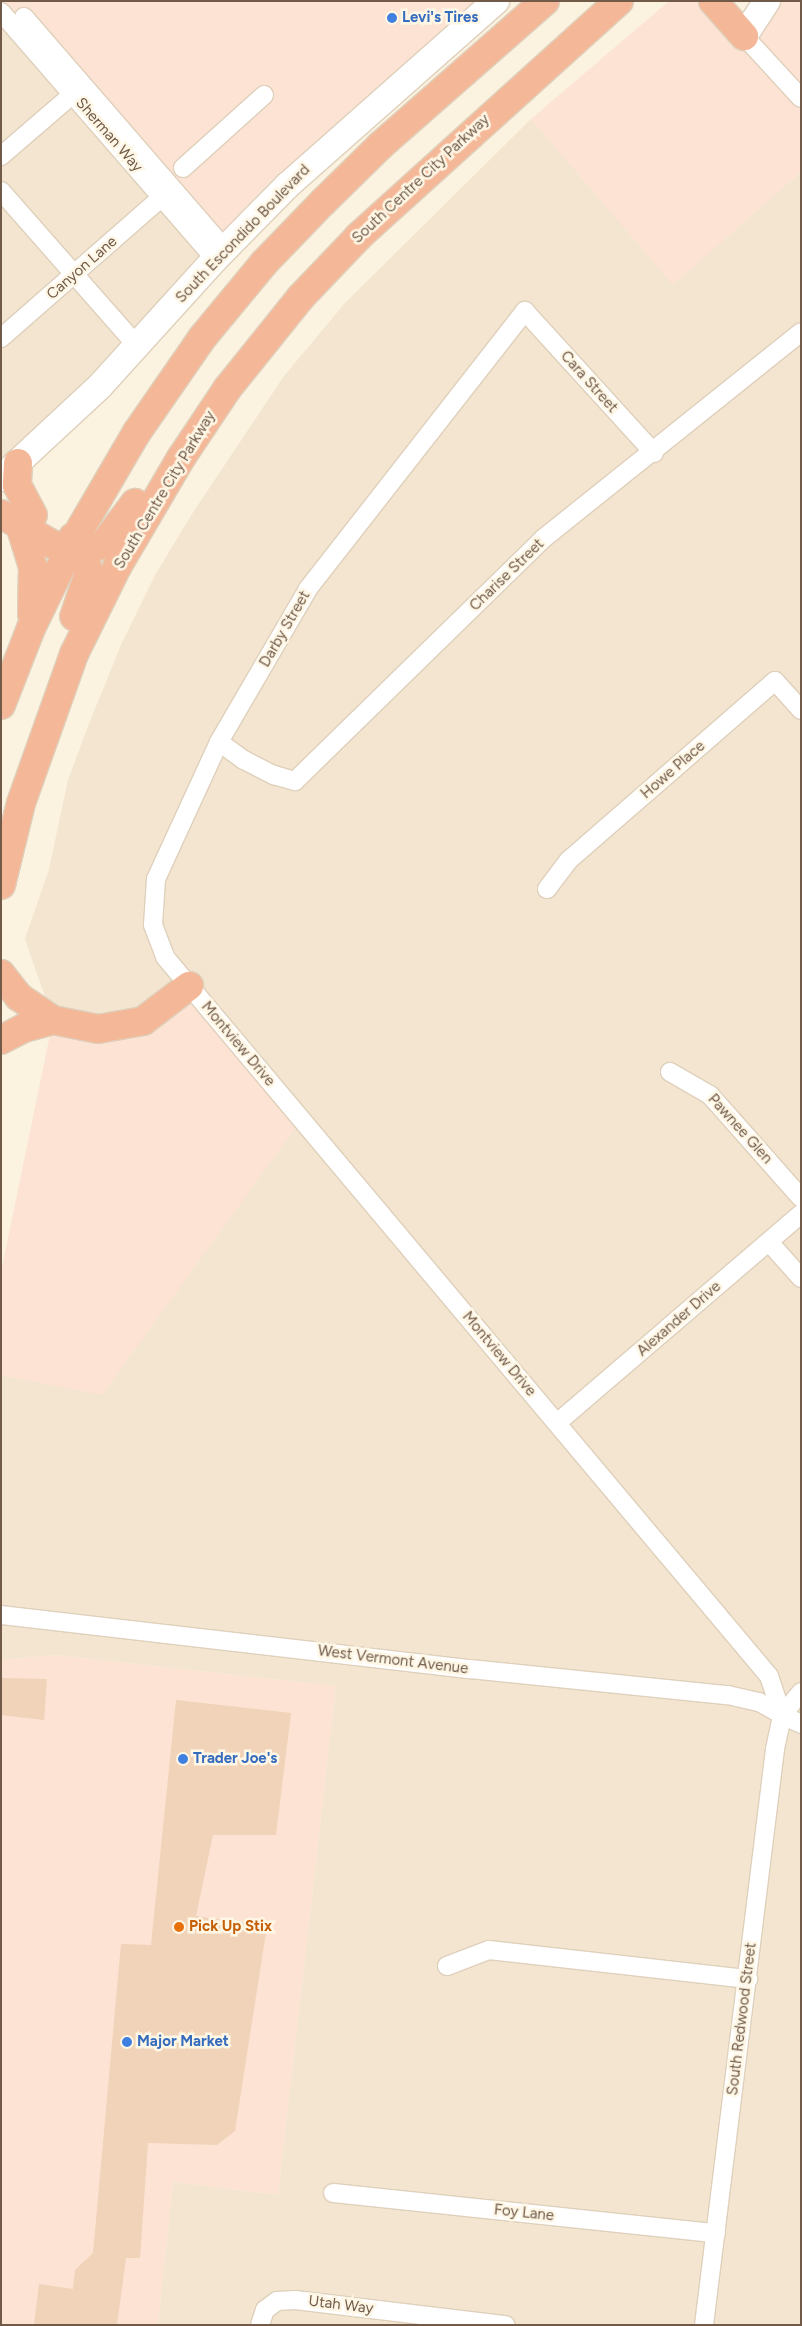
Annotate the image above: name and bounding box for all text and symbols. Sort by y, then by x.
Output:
place label: Levi's Tires [402,9,478,27]
marker: Levi's Tires [386,12,398,24]
street label: Sherman Way [72,94,146,176]
street label: South Centre City Parkway [349,111,493,247]
street label: South Escondido Boulevard [172,161,314,307]
street label: Canyon Lane [43,233,121,303]
street label: Cara Street [557,347,621,417]
street label: South Centre City Parkway [111,408,219,572]
street label: Charise Street [466,535,548,615]
street label: Darby Street [256,588,314,670]
street label: Howe Place [637,737,709,803]
street label: Montview Drive [197,998,279,1090]
street label: Pawnee Glen [704,1090,776,1168]
street label: Alexander Drive [633,1278,725,1360]
street label: Montview Drive [458,1308,540,1400]
street label: West Vermont Avenue [317,1642,469,1678]
place label: Trader Joe's [193,1750,277,1768]
marker: Trader Joe's [177,1753,189,1765]
place label: Pick Up Stix [189,1918,272,1936]
marker: Pick Up Stix [173,1921,185,1933]
street label: South Redwood Street [724,1942,760,2096]
place label: Major Market [137,2033,229,2051]
marker: Major Market [121,2036,133,2048]
street label: Foy Lane [493,2201,555,2225]
street label: Utah Way [308,2292,374,2318]

